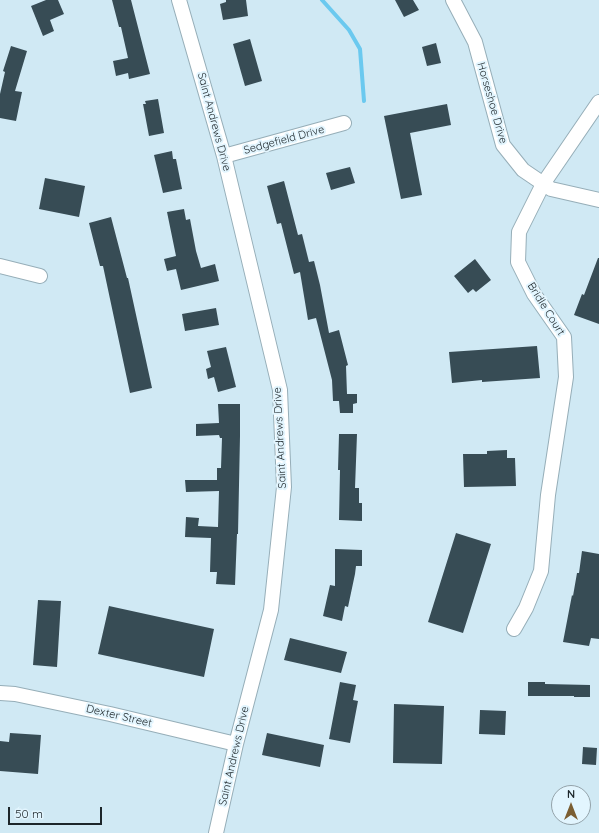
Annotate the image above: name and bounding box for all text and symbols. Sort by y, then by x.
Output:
street label: Horseshoe Drive [474,61,510,145]
street label: Saint Andrews Drive [194,71,234,173]
street label: Sedgefield Drive [242,123,326,157]
street label: Bridle Court [524,280,568,338]
street label: Saint Andrews Drive [271,387,289,489]
street label: Dexter Street [85,702,153,730]
street label: Saint Andrews Drive [216,705,252,807]
north arrow [551,785,591,825]
text: N [567,787,575,801]
scale bar [10,799,104,825]
text: 50 m [15,806,43,821]

